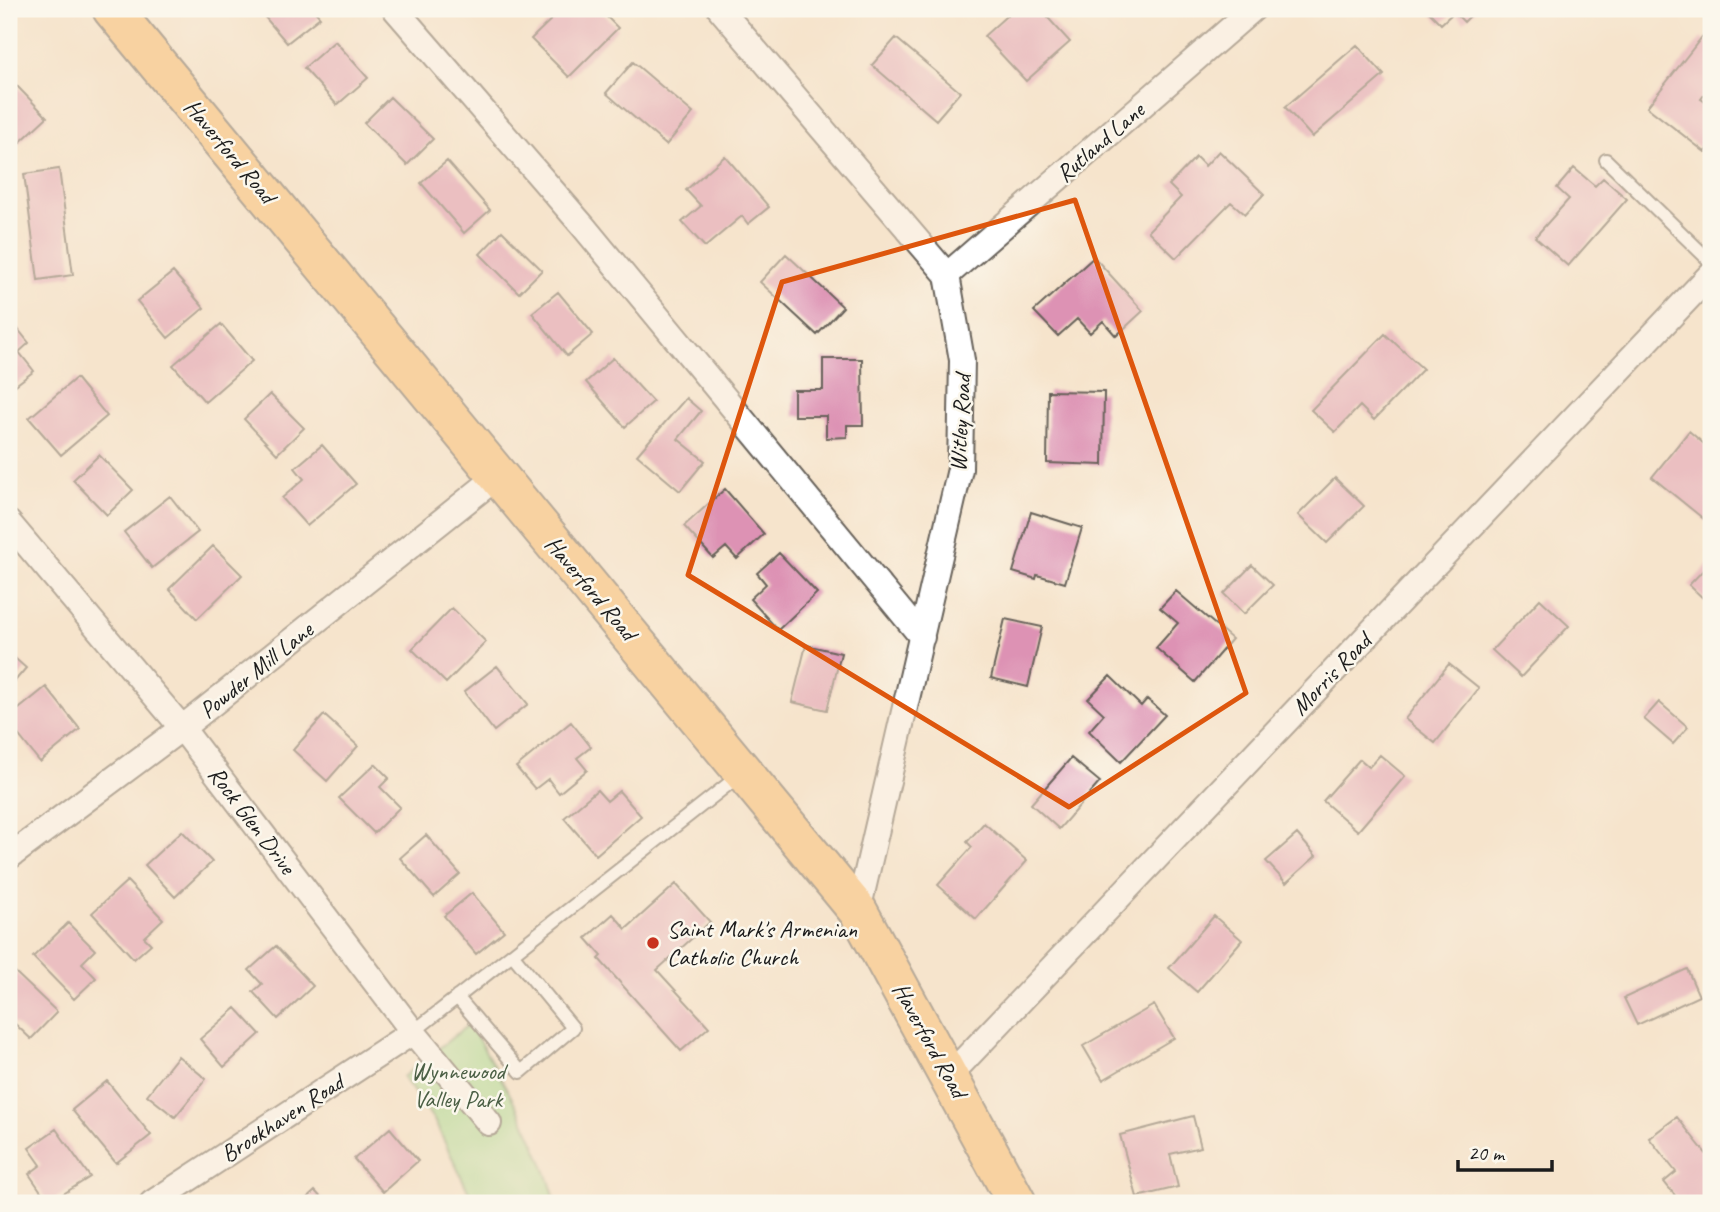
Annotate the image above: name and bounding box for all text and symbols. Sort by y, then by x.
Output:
street label: Haverford Road [178,93,285,212]
street label: Rutland Lane [1050,94,1152,189]
street label: Witley Road [942,370,978,472]
street label: Haverford Road [539,530,646,649]
street label: Powder Mill Lane [193,614,321,725]
street label: Morris Road [1285,624,1380,721]
street label: Rock Glen Drive [202,760,304,882]
place label: Saint Mark's Armenian Catholic Church [667,914,857,972]
marker: Saint Mark's Armenian Catholic Church [645,935,661,951]
street label: Haverford Road [886,977,976,1106]
park label: Wynnewood Valley Park [411,1056,509,1114]
street label: Brookhaven Road [215,1065,352,1169]
scale bar [1458,1128,1552,1172]
text: 20 m [1468,1140,1506,1166]

